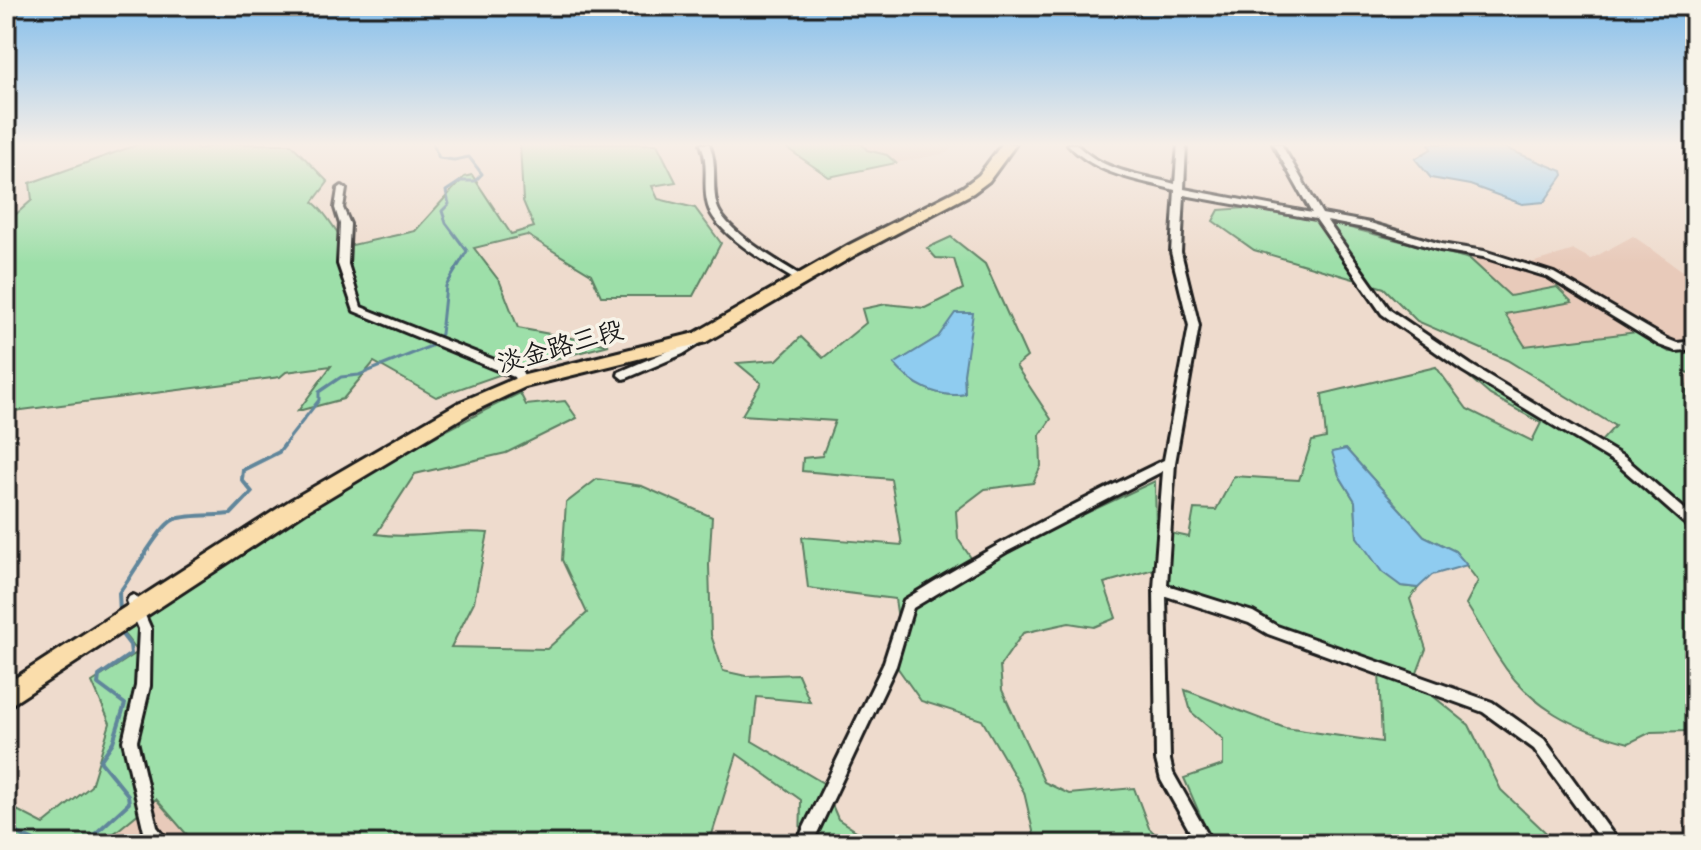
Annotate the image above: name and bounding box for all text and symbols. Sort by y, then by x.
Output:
street label: 淡金路三段 [491,306,629,386]

